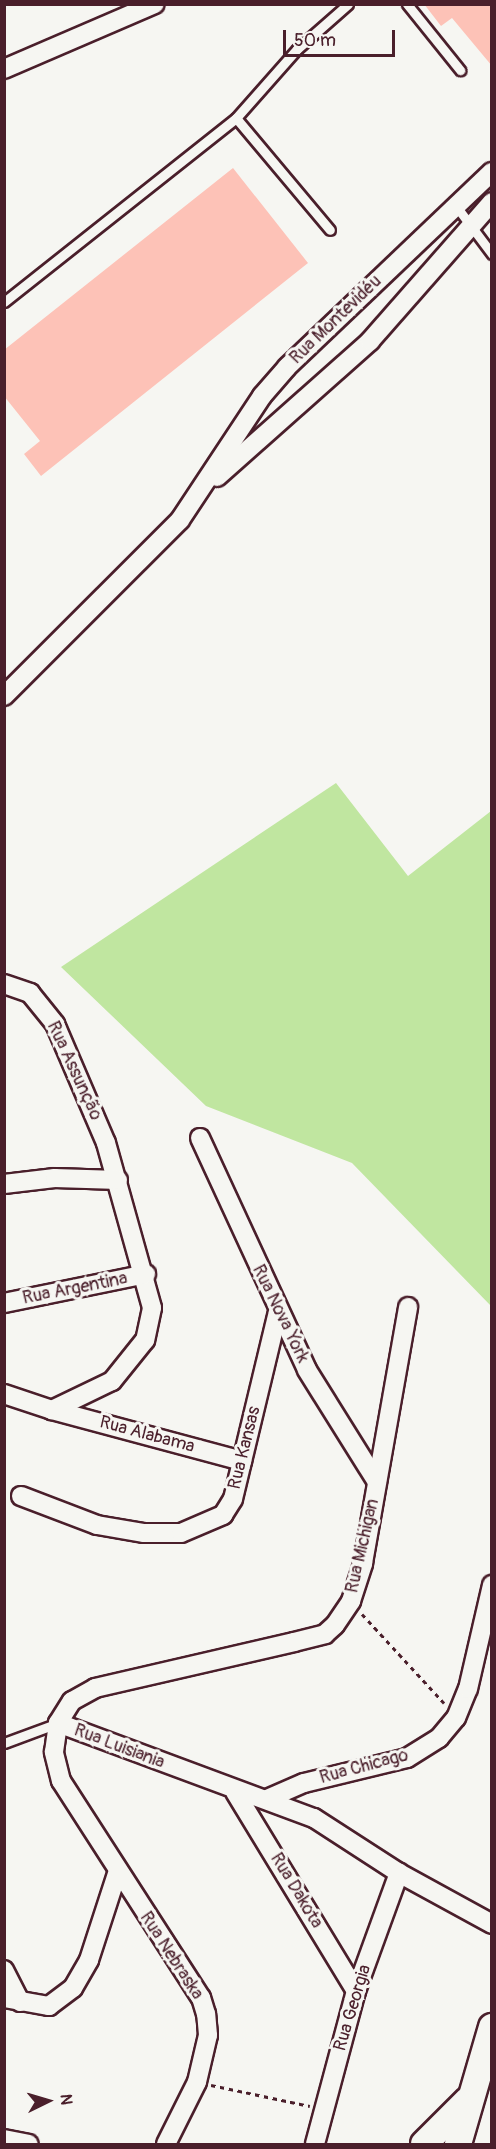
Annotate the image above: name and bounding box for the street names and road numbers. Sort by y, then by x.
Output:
street label: Rua Montevidéu [286,271,386,369]
street label: Rua Assunção [42,1018,106,1124]
street label: Rua Nova York [247,1261,313,1367]
street label: Rua Argentina [21,1268,129,1310]
street label: Rua Kansas [224,1404,266,1492]
street label: Rua Alabama [97,1412,197,1458]
street label: Rua Michigan [342,1497,384,1595]
street label: Rua Luisiania [71,1720,167,1774]
street label: Rua Chicago [317,1745,411,1789]
street label: Rua Dakota [265,1849,327,1933]
street label: Rua Nebraska [135,1908,207,2004]
street label: Rua Georgia [330,1962,376,2054]

